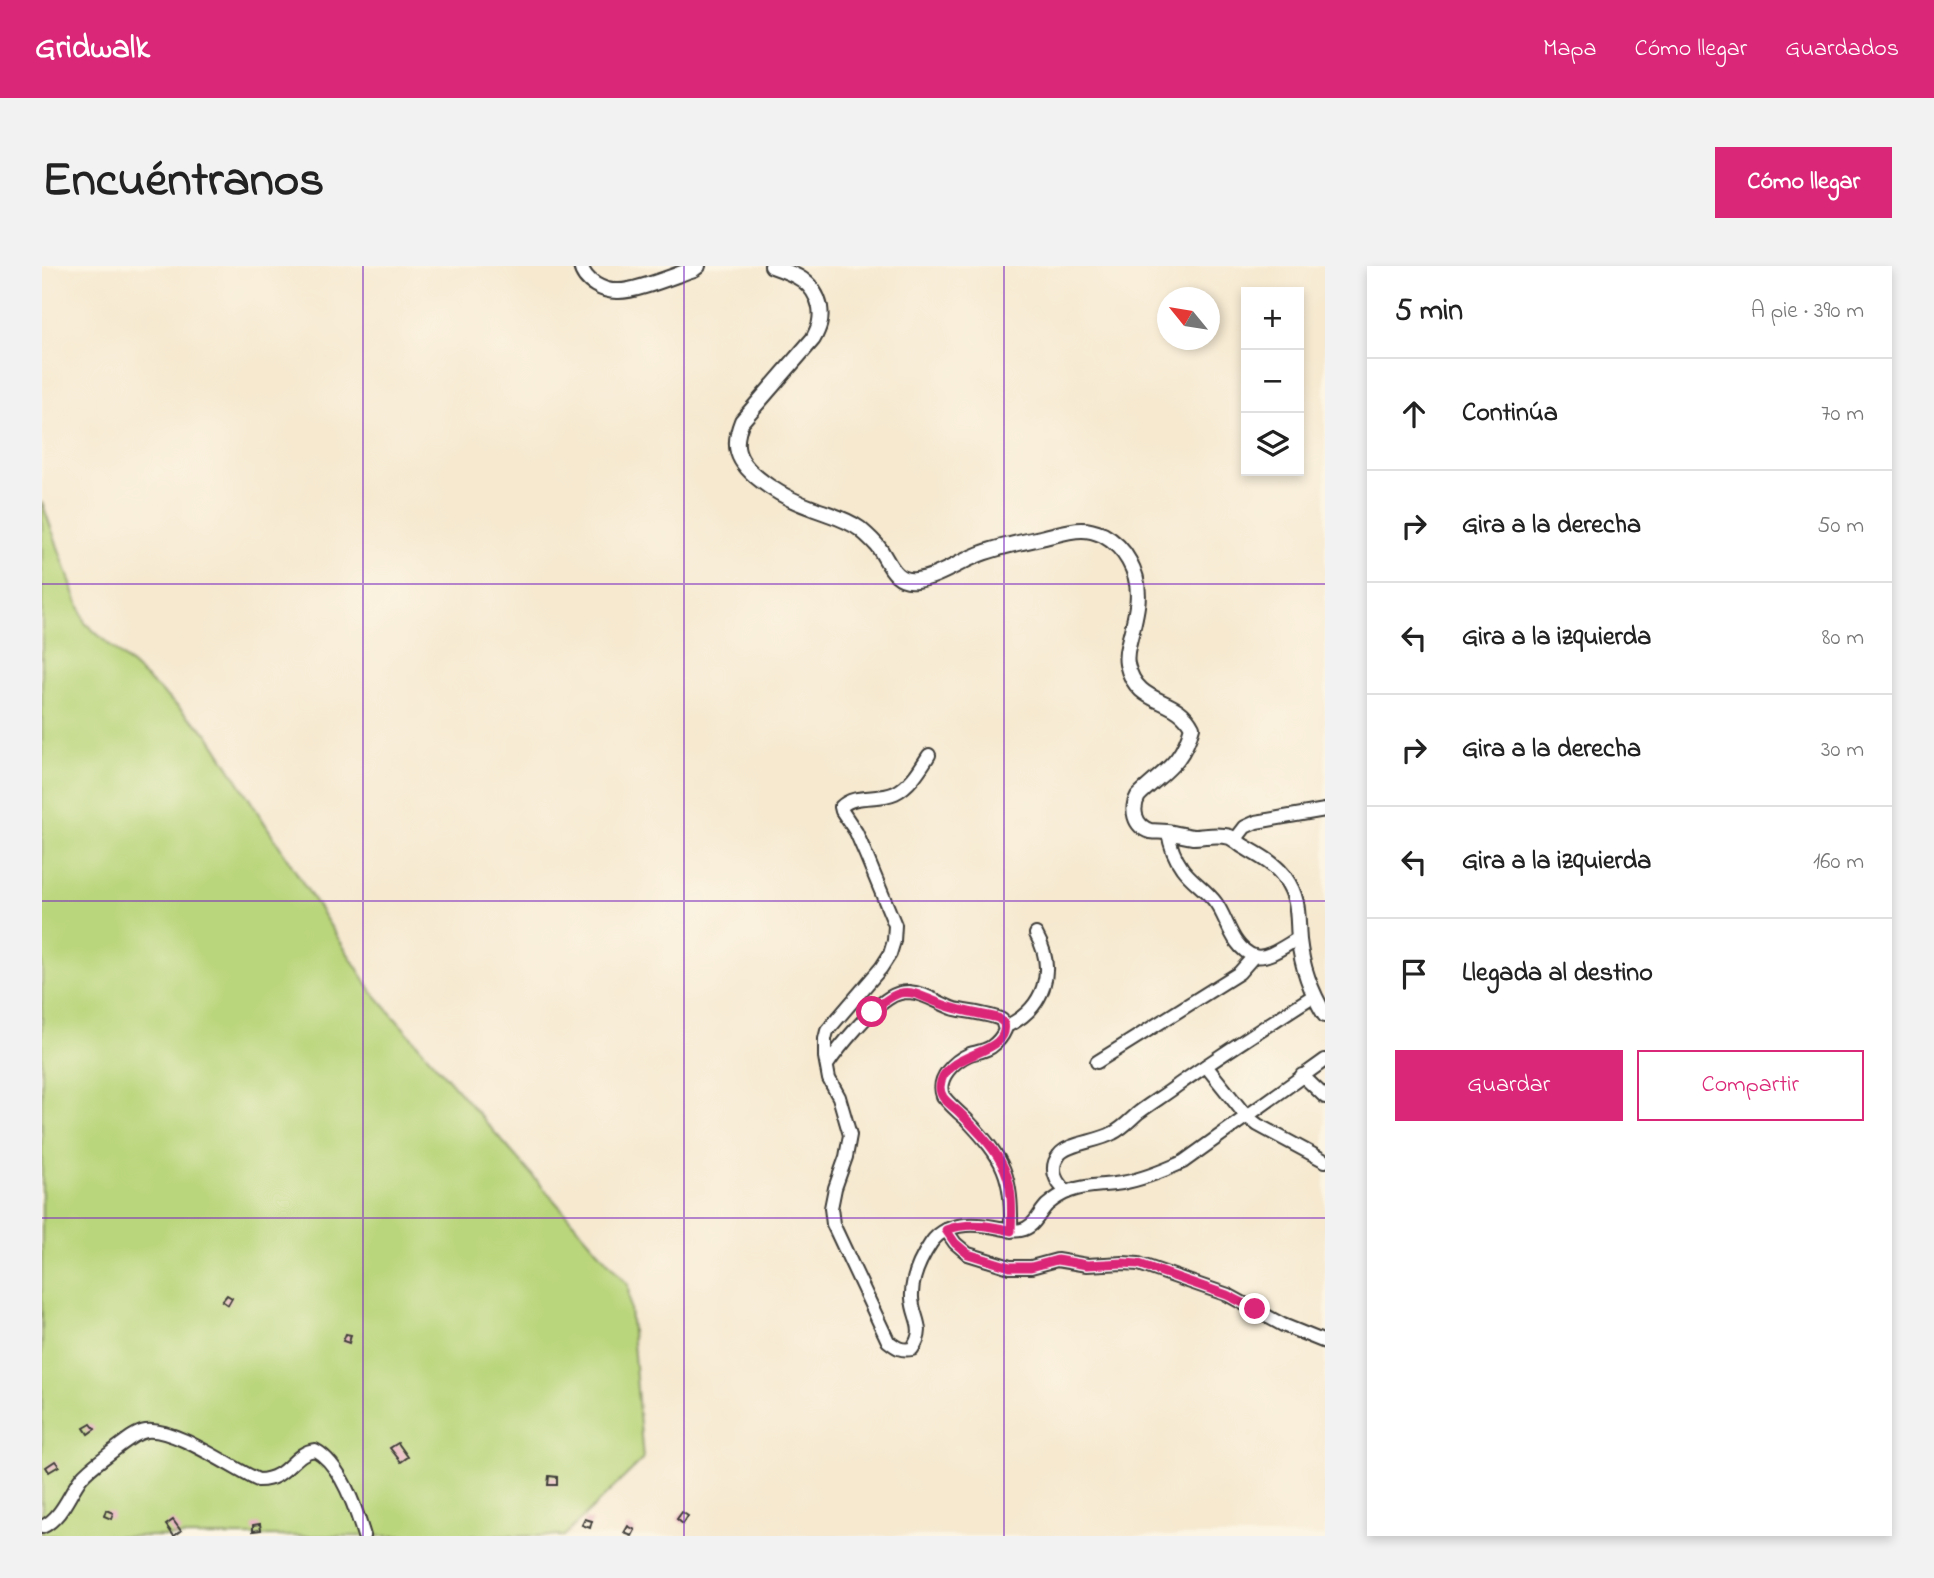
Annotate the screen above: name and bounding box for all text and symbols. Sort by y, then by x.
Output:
text: Gridwalk [35,25,150,73]
text: Mapa [1543,32,1596,67]
text: Cómo llegar [1634,32,1747,67]
text: Guardados [1785,32,1899,67]
text: Encuéntranos [42,146,324,218]
button: Cómo llegar [1715,147,1892,218]
north arrow [1157,287,1220,350]
map controls [1241,287,1304,476]
button: + [1241,287,1304,350]
text: 5 min [1395,290,1463,334]
text: A pie · 390 m [1751,295,1864,328]
button: − [1241,350,1304,413]
icon: ahead [1395,395,1433,433]
text: Continúa [1462,395,1558,433]
text: 70 m [1821,398,1864,431]
button: layers [1241,413,1304,476]
icon: right [1395,507,1433,545]
text: Gira a la derecha [1462,507,1641,545]
text: 50 m [1817,510,1864,543]
icon: left [1395,619,1433,657]
text: Gira a la izquierda [1462,619,1651,657]
text: 80 m [1822,622,1864,655]
icon: right [1395,731,1433,769]
text: Gira a la derecha [1462,731,1641,769]
text: 30 m [1821,734,1864,767]
icon: left [1395,843,1433,881]
text: Gira a la izquierda [1462,843,1651,881]
text: 160 m [1813,846,1864,879]
icon: arrive [1395,955,1433,993]
text: Llegada al destino [1462,955,1653,993]
route start [856,996,887,1027]
button: Guardar [1395,1050,1623,1121]
button: Compartir [1637,1050,1864,1121]
route end [1239,1293,1270,1324]

